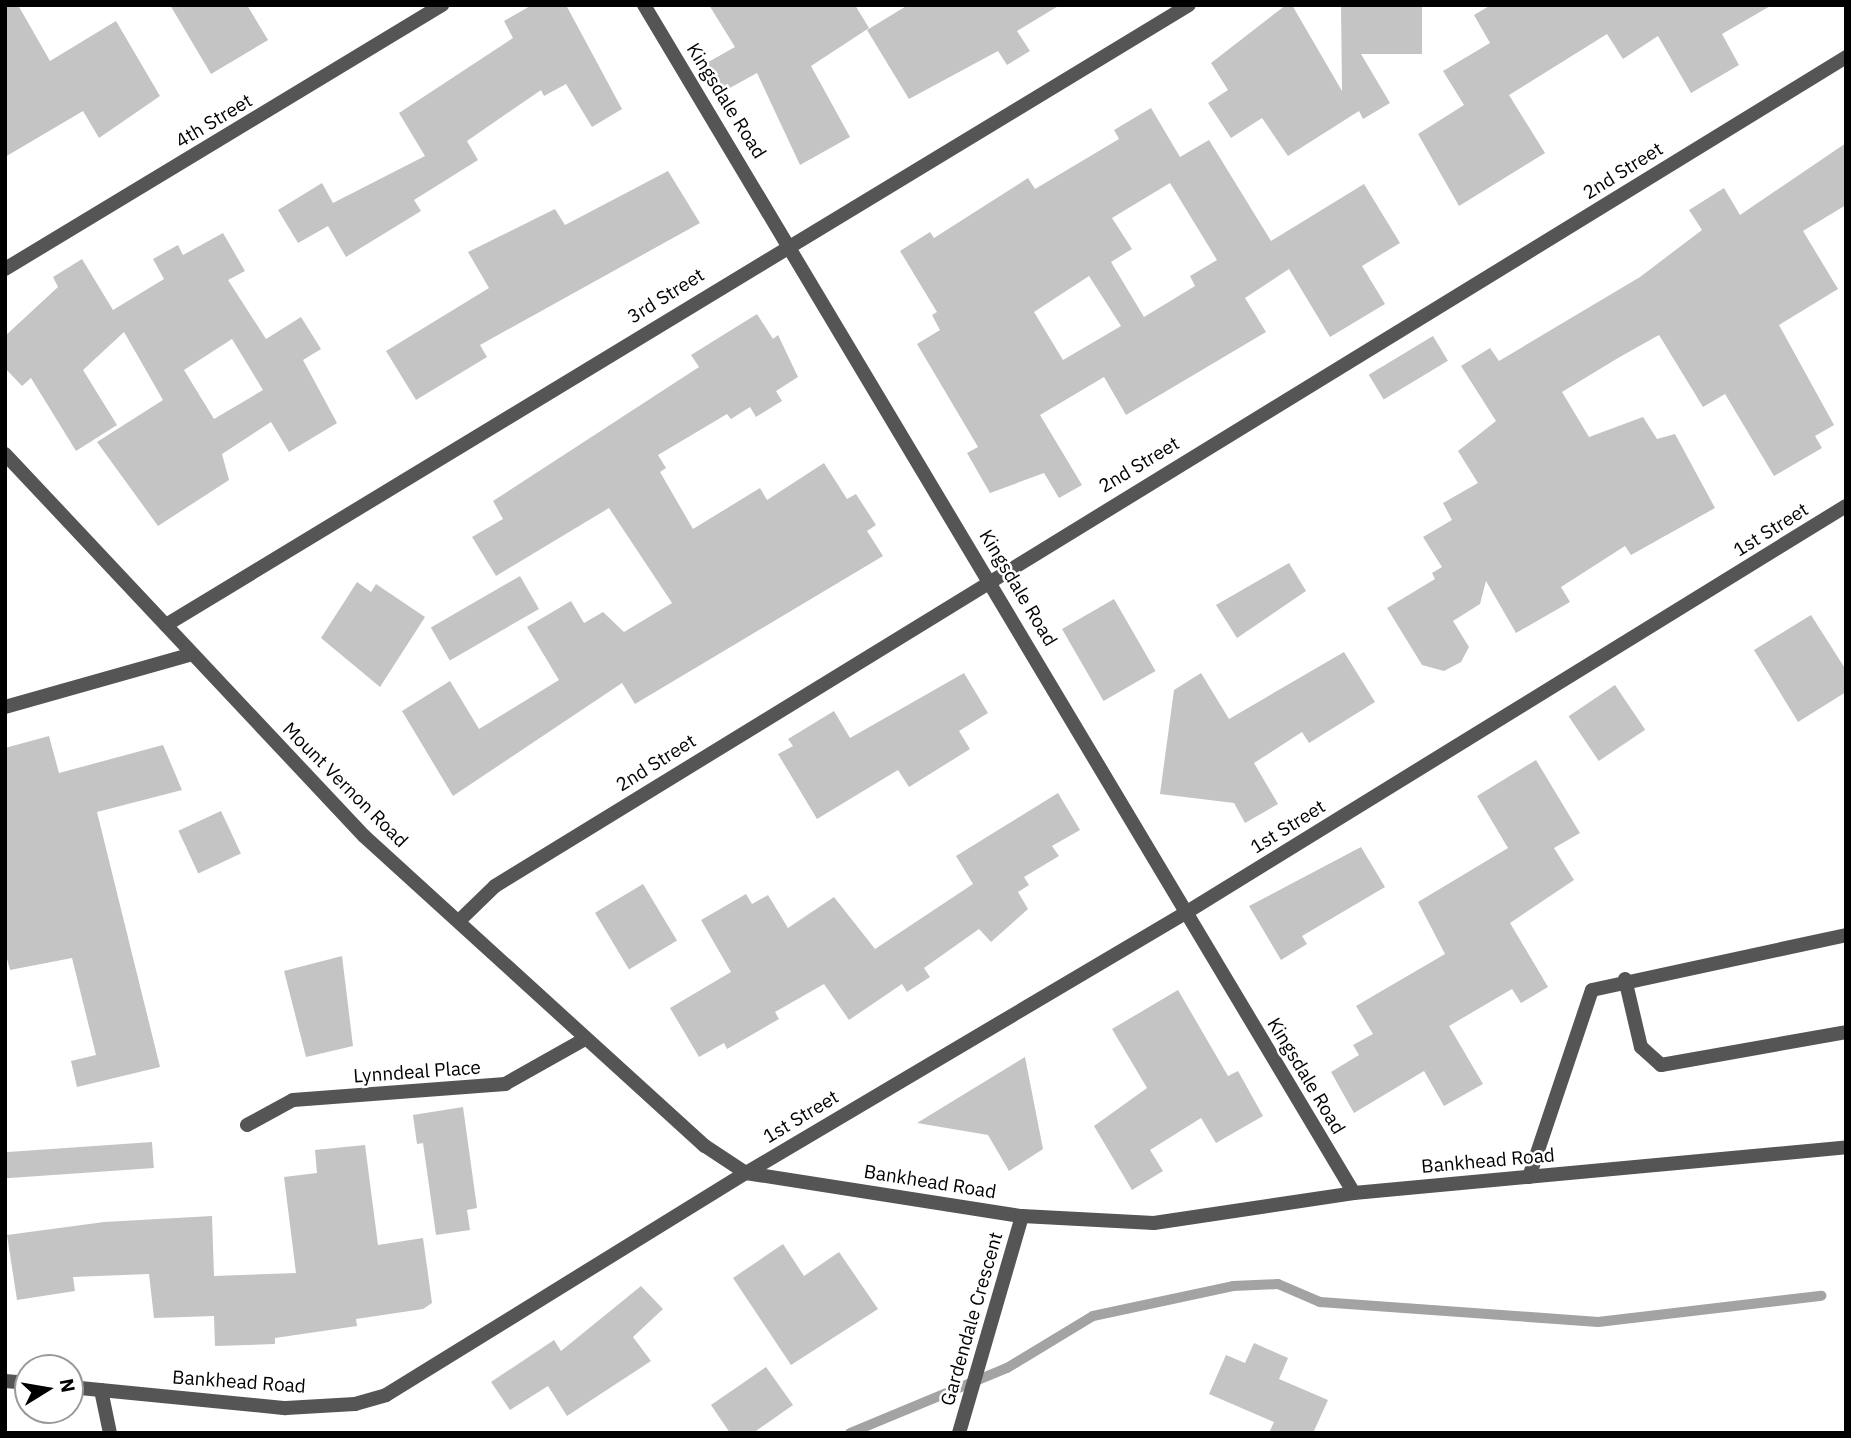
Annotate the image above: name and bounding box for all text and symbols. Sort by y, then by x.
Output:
street label: Kingsdale Road [681,39,771,163]
street label: 4th Street [172,89,256,153]
street label: 2nd Street [1579,138,1667,204]
street label: 3rd Street [624,264,708,328]
street label: 2nd Street [1095,432,1183,498]
street label: 1st Street [1729,498,1813,562]
street label: Kingsdale Road [974,526,1062,650]
street label: Mount Vernon Road [278,718,412,852]
street label: 2nd Street [612,730,700,796]
street label: 1st Street [1246,795,1330,859]
street label: Kingsdale Road [1262,1014,1350,1138]
street label: Lynndeal Place [352,1056,482,1088]
street label: 1st Street [759,1086,843,1148]
street label: Bankhead Road [1420,1144,1556,1178]
street label: Bankhead Road [862,1160,998,1204]
street label: Gardendale Crescent [936,1230,1008,1408]
north arrow [14,1354,84,1424]
street label: Bankhead Road [171,1366,307,1398]
text: N [55,1376,81,1394]

